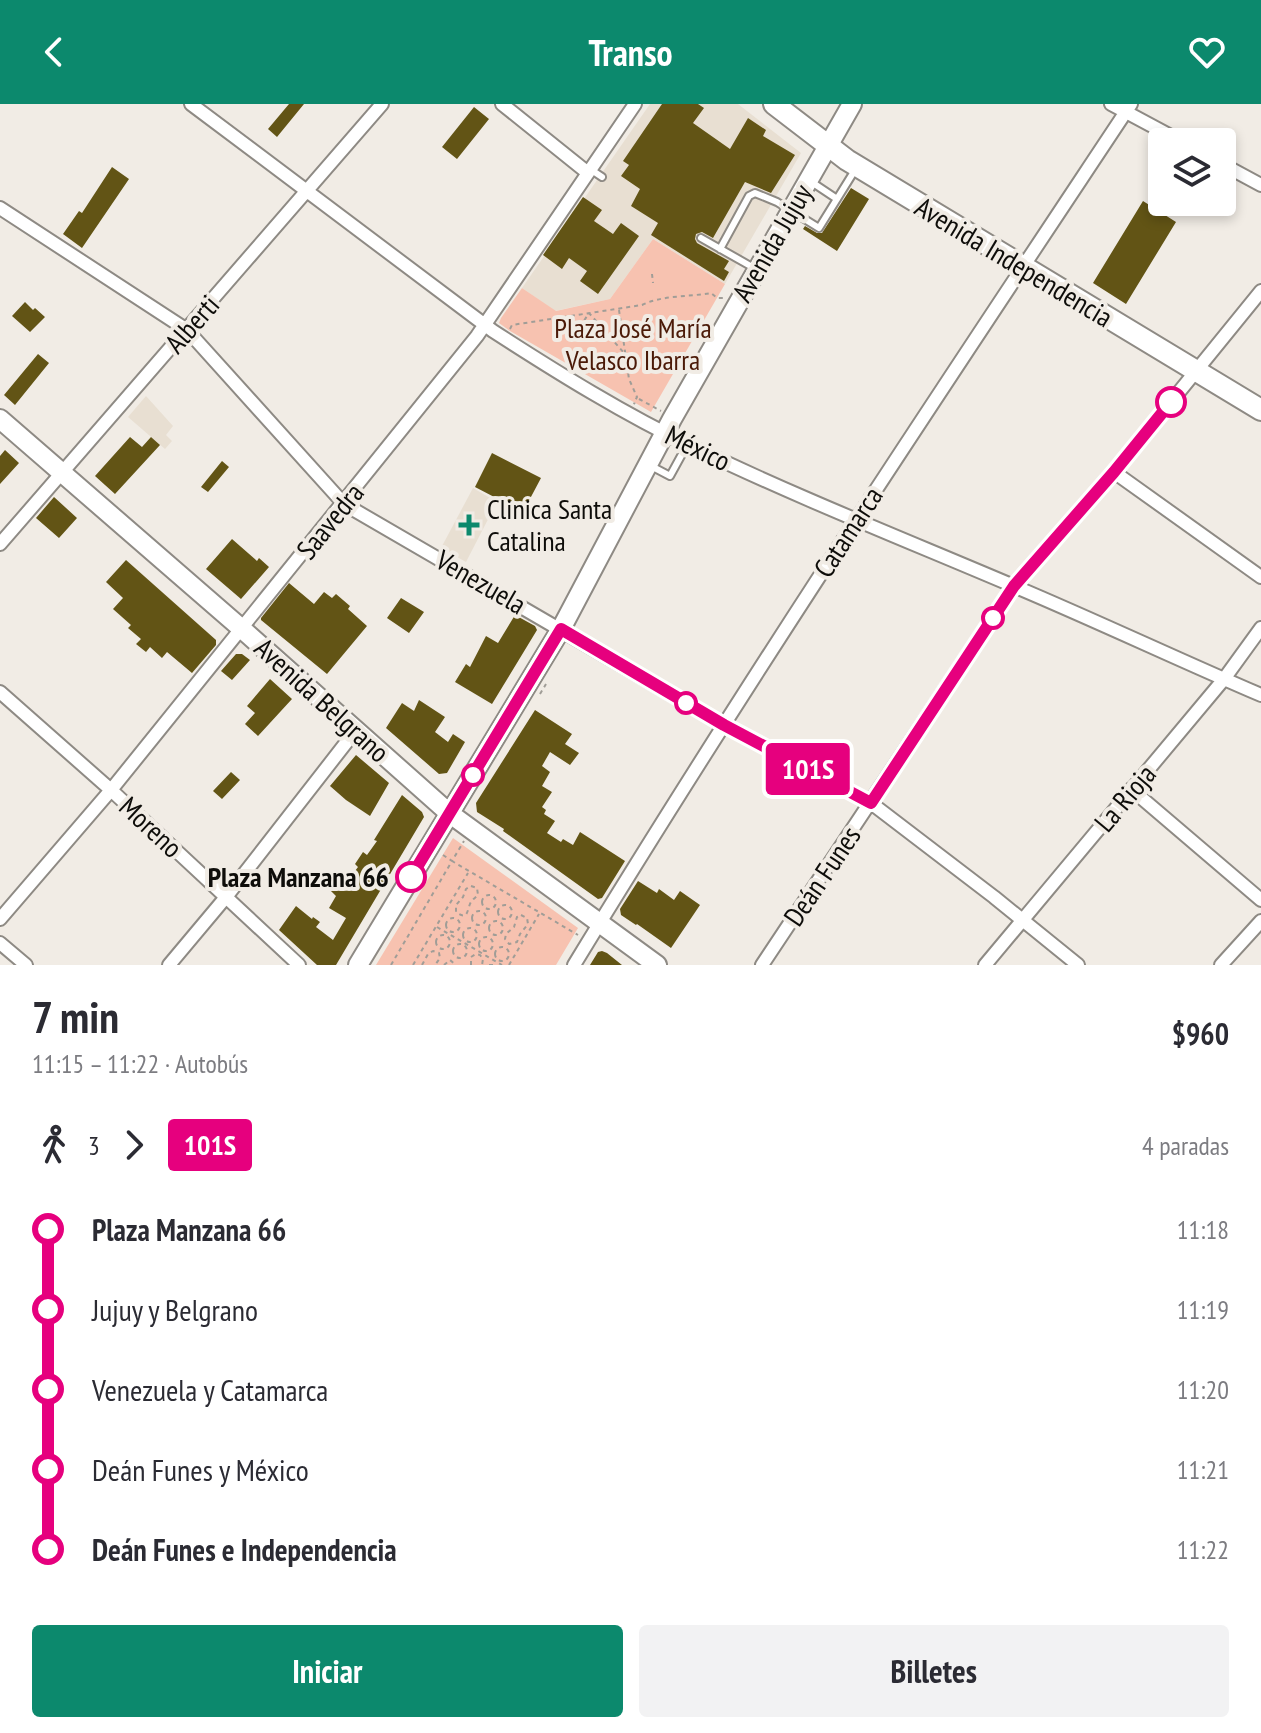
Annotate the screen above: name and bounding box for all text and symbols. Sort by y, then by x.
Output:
text: Transo [588,29,673,76]
icon: back [32,30,76,74]
icon: heart [1185,30,1229,74]
map controls [1148,128,1236,216]
button: layers [1148,128,1236,216]
street label: Avenida Jujuy [723,177,820,308]
street label: Avenida Independencia [909,188,1120,335]
street label: Alberti [156,287,227,361]
park label: Plaza José María Velasco Ibarra [554,309,712,378]
unlabelled marker [1156,387,1186,417]
street label: México [660,416,737,479]
street label: Saavedra [288,475,372,566]
street label: Catamarca [805,479,891,584]
place label: Clinica Santa Catalina [487,490,612,559]
marker: Clinica Santa Catalina [458,514,480,536]
street label: Venezuela [429,540,533,622]
unlabelled marker [982,607,1004,629]
street label: Avenida Belgrano [247,629,398,770]
unlabelled marker [675,692,697,714]
line badge: 101S [752,743,864,795]
text: 101S [782,750,834,787]
street label: La Rioja [1086,756,1164,839]
unlabelled marker [462,764,484,786]
street label: Moreno [112,788,191,865]
street label: Deán Funes [775,819,868,933]
place label: Plaza Manzana 66 [208,858,389,895]
marker: Plaza Manzana 66 [396,862,426,892]
text: 7 min [32,988,119,1045]
text: $960 [1172,1014,1229,1053]
text: 11:15 – 11:22 · Autobús [32,1047,248,1080]
icon: walk [32,1123,76,1167]
icon: forward [112,1123,156,1167]
text: 101S [184,1126,236,1163]
text: 3 [88,1129,100,1162]
text: 4 paradas [1142,1129,1229,1162]
text: Plaza Manzana 66 [92,1210,286,1249]
text: 11:18 [1177,1213,1229,1246]
text: Jujuy y Belgrano [92,1290,258,1329]
text: 11:19 [1177,1293,1229,1326]
text: Venezuela y Catamarca [92,1370,328,1409]
text: 11:20 [1177,1373,1229,1406]
text: Deán Funes y México [92,1450,309,1489]
text: 11:21 [1177,1453,1229,1486]
text: Deán Funes e Independencia [92,1530,397,1569]
text: 11:22 [1177,1533,1229,1566]
button: Iniciar [32,1625,623,1717]
button: Billetes [639,1625,1229,1717]

